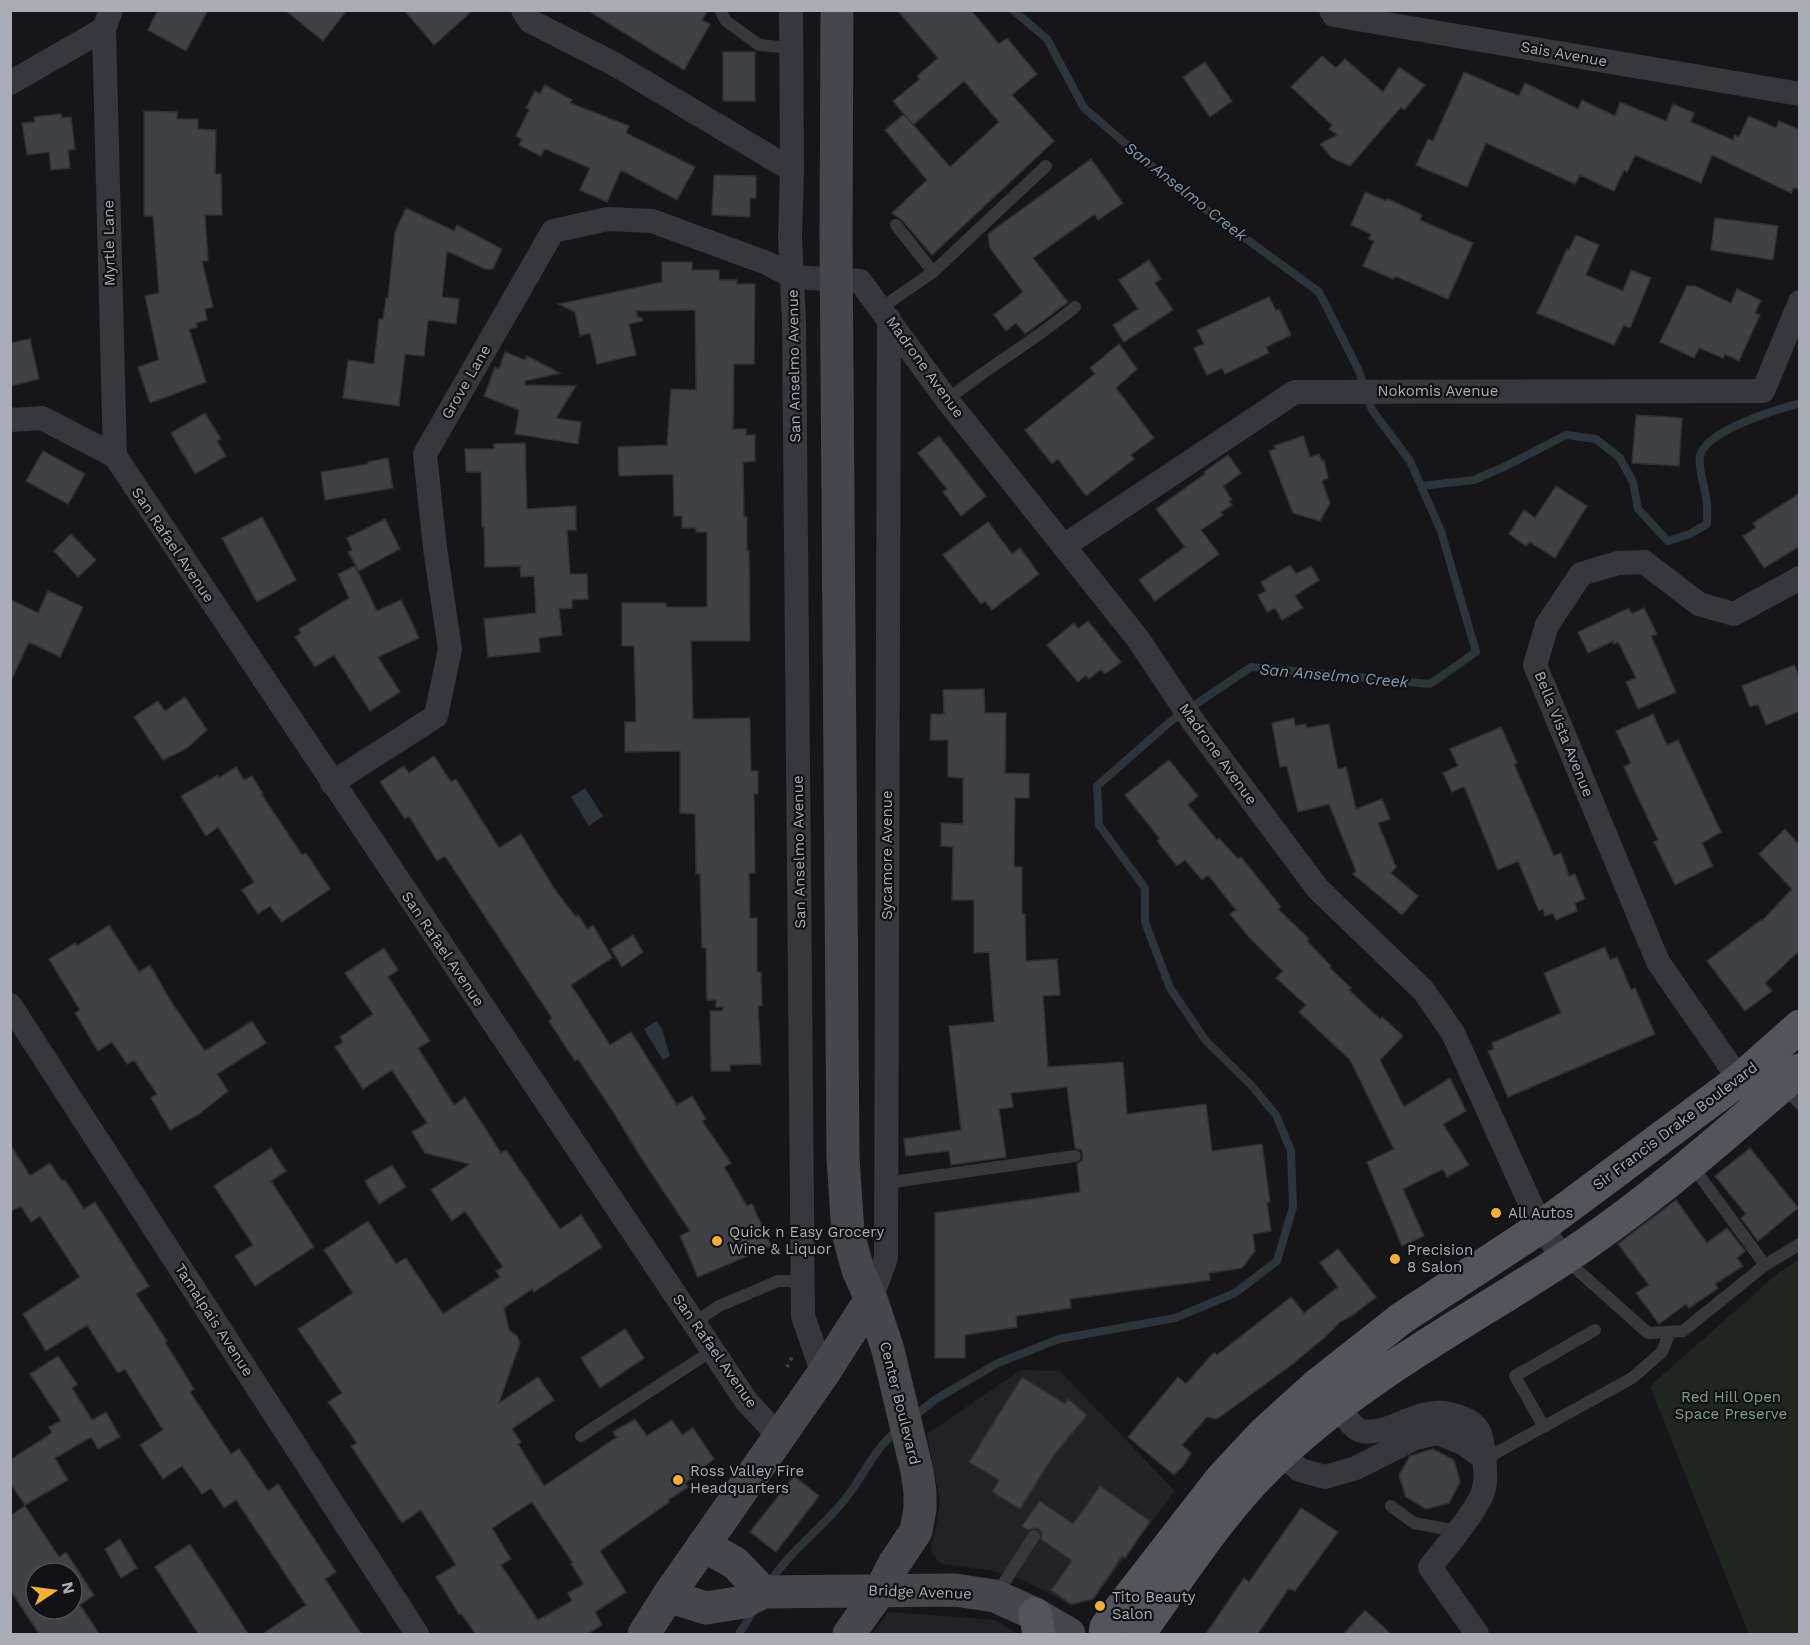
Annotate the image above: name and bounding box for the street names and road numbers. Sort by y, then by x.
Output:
street label: Sais Avenue [1519,38,1609,70]
street label: Myrtle Lane [99,200,119,286]
street label: San Anselmo Avenue [784,289,804,443]
street label: Madrone Avenue [882,313,968,421]
street label: Grove Lane [438,342,494,422]
street label: Nokomis Avenue [1378,382,1498,400]
street label: San Rafael Avenue [128,484,218,606]
street label: Bella Vista Avenue [1531,669,1597,799]
street label: Madrone Avenue [1175,700,1261,808]
street label: San Anselmo Avenue [789,775,809,929]
street label: Sycamore Avenue [878,790,896,920]
street label: San Rafael Avenue [398,888,488,1010]
street label: Sir Francis Drake Boulevard [1589,1058,1761,1194]
street label: Tamalpais Avenue [171,1260,257,1380]
street label: San Rafael Avenue [669,1291,761,1411]
street label: Center Boulevard [876,1339,924,1467]
street label: Bridge Avenue [868,1581,972,1603]

